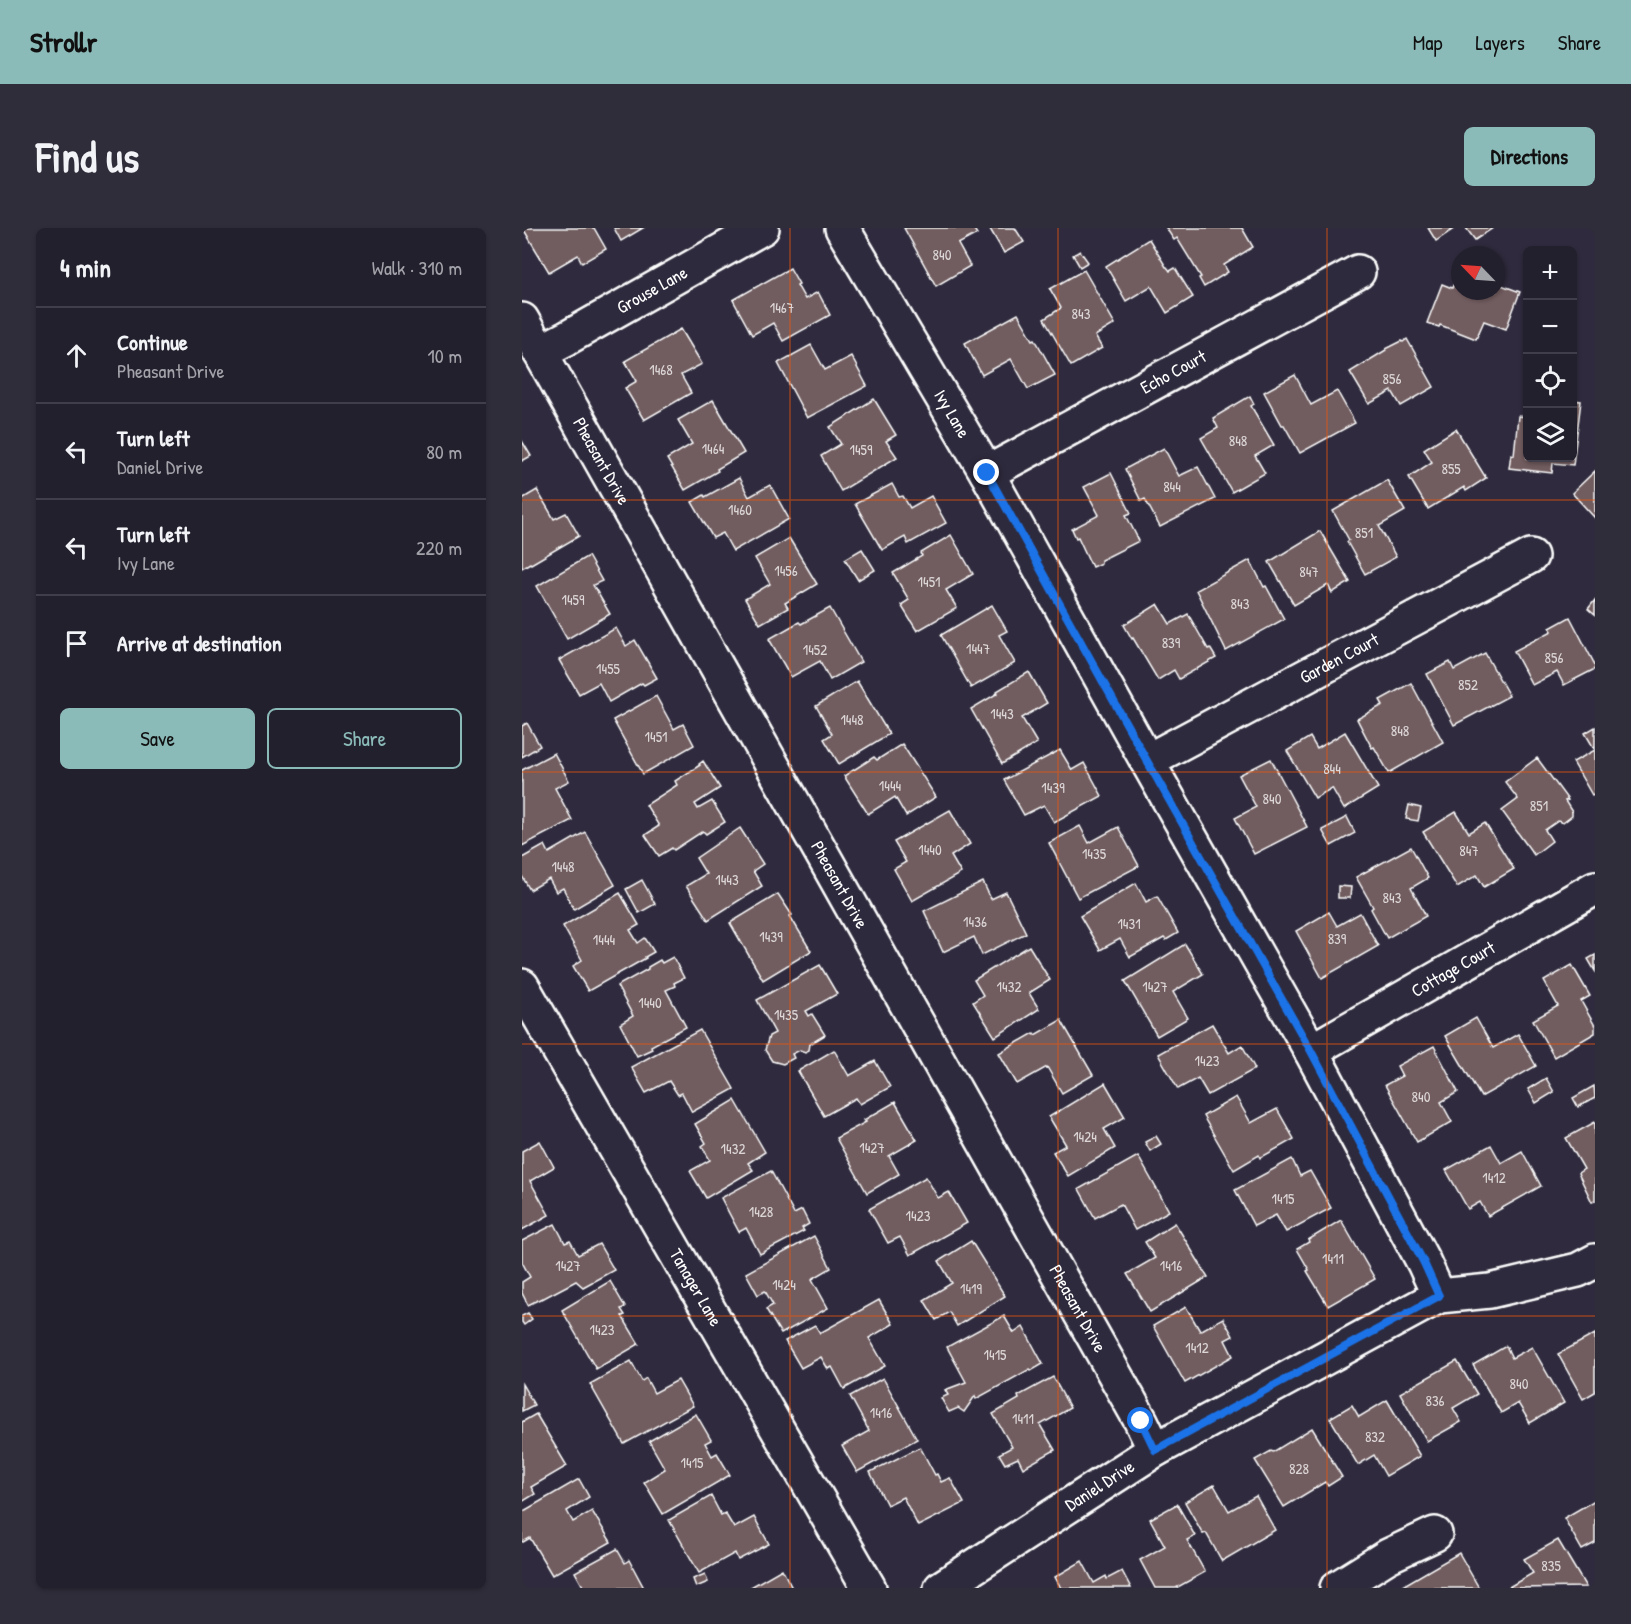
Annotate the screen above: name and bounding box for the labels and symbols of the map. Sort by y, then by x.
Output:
house number: 840 [933,244,952,265]
north arrow [1451,246,1505,300]
street label: Grouse Lane [612,260,692,320]
house number: 1467 [770,297,794,318]
house number: 843 [1072,303,1091,324]
street label: Echo Court [1136,343,1211,400]
house number: 1468 [649,359,673,380]
house number: 856 [1383,368,1401,389]
street label: Ivy Lane [928,385,977,442]
street label: Pheasant Drive [567,413,636,509]
house number: 848 [1229,430,1247,451]
house number: 1464 [702,438,725,459]
house number: 1459 [850,439,873,460]
house number: 855 [1441,458,1461,479]
route end [973,459,999,485]
house number: 844 [1163,476,1181,497]
house number: 1460 [728,499,752,520]
house number: 851 [1355,522,1373,543]
house number: 1456 [774,560,798,581]
house number: 847 [1299,561,1319,582]
house number: 1451 [918,571,940,592]
house number: 1459 [562,589,585,610]
house number: 843 [1231,593,1250,614]
street label: Garden Court [1295,626,1384,689]
house number: 839 [1162,632,1181,653]
house number: 1447 [966,638,990,659]
house number: 1452 [803,639,827,660]
house number: 856 [1545,647,1563,668]
house number: 1455 [596,658,621,679]
house number: 852 [1458,674,1478,695]
house number: 1443 [990,703,1014,724]
house number: 1448 [840,709,864,730]
house number: 848 [1391,720,1409,741]
house number: 1451 [645,726,667,747]
house number: 844 [1323,758,1341,779]
house number: 1444 [879,775,902,796]
house number: 1439 [1041,777,1065,798]
house number: 840 [1263,788,1282,809]
house number: 851 [1530,795,1548,816]
street label: Pheasant Drive [805,836,875,933]
house number: 1440 [918,839,942,860]
house number: 847 [1459,840,1479,861]
house number: 1435 [1082,843,1107,864]
house number: 1448 [551,856,575,877]
house number: 1443 [715,869,739,890]
house number: 843 [1383,887,1402,908]
house number: 1436 [963,911,987,932]
house number: 1431 [1117,913,1141,934]
house number: 1439 [759,926,783,947]
house number: 839 [1328,928,1347,949]
house number: 1444 [593,929,616,950]
street label: Cottage Court [1406,934,1500,1003]
house number: 1432 [997,976,1021,997]
house number: 1427 [1142,976,1168,997]
house number: 1440 [638,992,662,1013]
house number: 1435 [774,1004,799,1025]
house number: 1423 [1195,1050,1220,1071]
house number: 840 [1412,1086,1431,1107]
house number: 1424 [1073,1126,1097,1147]
house number: 1427 [859,1137,885,1158]
house number: 1432 [721,1138,745,1159]
house number: 1412 [1482,1167,1506,1188]
house number: 1415 [1272,1188,1295,1209]
house number: 1428 [749,1201,773,1222]
house number: 1423 [906,1205,931,1226]
street label: Tanager Lane [664,1244,729,1331]
house number: 1411 [1322,1248,1344,1269]
house number: 1427 [555,1255,581,1276]
house number: 1416 [1160,1255,1182,1276]
street label: Pheasant Drive [1044,1260,1113,1357]
house number: 1424 [772,1274,796,1295]
house number: 1419 [960,1278,982,1299]
house number: 1423 [590,1319,615,1340]
house number: 1412 [1185,1337,1209,1358]
house number: 1415 [984,1344,1007,1365]
house number: 840 [1510,1373,1529,1394]
house number: 836 [1425,1390,1445,1411]
house number: 1416 [870,1402,892,1423]
route start [1127,1407,1153,1433]
house number: 1411 [1012,1408,1034,1429]
house number: 832 [1365,1426,1385,1447]
house number: 1415 [681,1452,704,1473]
street label: Daniel Drive [1060,1454,1139,1517]
house number: 828 [1289,1458,1309,1479]
house number: 835 [1541,1555,1561,1576]

